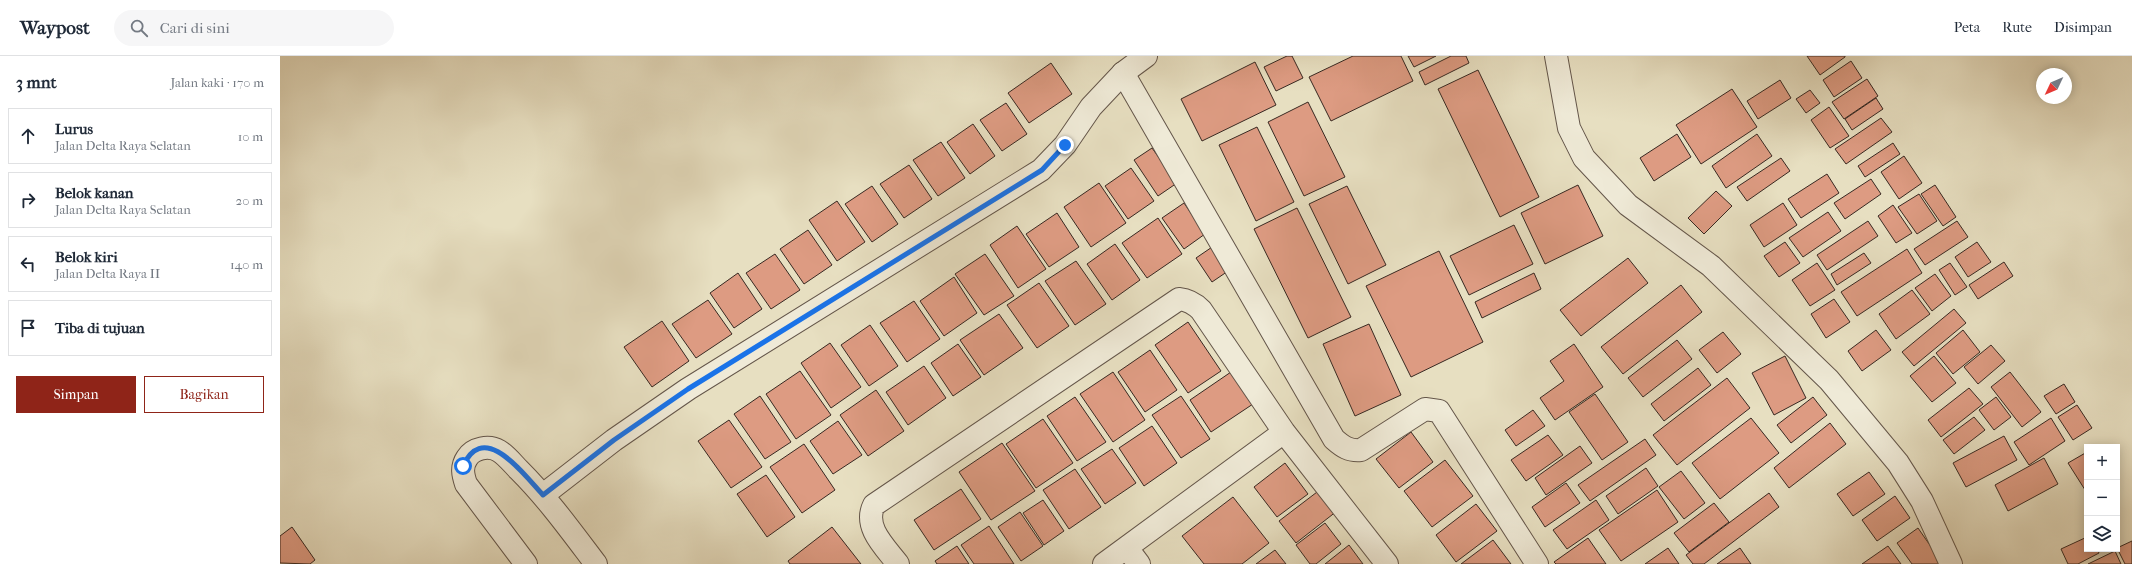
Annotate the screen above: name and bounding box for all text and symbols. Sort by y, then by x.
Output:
search box [114,10,394,46]
text: Waypost [20,17,90,39]
icon: search [128,17,150,39]
text: Cari di sini [160,19,230,37]
text: Peta [1954,19,1980,36]
text: Rute [2002,19,2032,36]
text: Disimpan [2054,19,2112,36]
north arrow [2036,68,2072,104]
text: 3 mnt [16,72,57,92]
text: Jalan kaki · 170 m [170,75,264,90]
text: Lurus [55,120,93,138]
icon: ahead [17,125,39,147]
text: 10 m [238,129,263,144]
route end [1056,136,1074,154]
text: Jalan Delta Raya Selatan [55,138,191,153]
text: Belok kanan [55,184,134,202]
icon: right [17,189,39,211]
text: 20 m [236,193,263,208]
text: Jalan Delta Raya Selatan [55,202,191,217]
text: Belok kiri [55,248,118,266]
icon: left [17,253,39,275]
text: 140 m [230,257,263,272]
text: Jalan Delta Raya II [55,266,160,281]
icon: arrive [17,317,39,339]
text: Tiba di tujuan [55,319,145,337]
button: Simpan [16,376,136,413]
button: Bagikan [144,376,264,413]
map controls [2084,444,2120,552]
button: + [2084,444,2120,480]
route start [454,457,472,475]
button: − [2084,480,2120,516]
button: layers [2084,516,2120,552]

